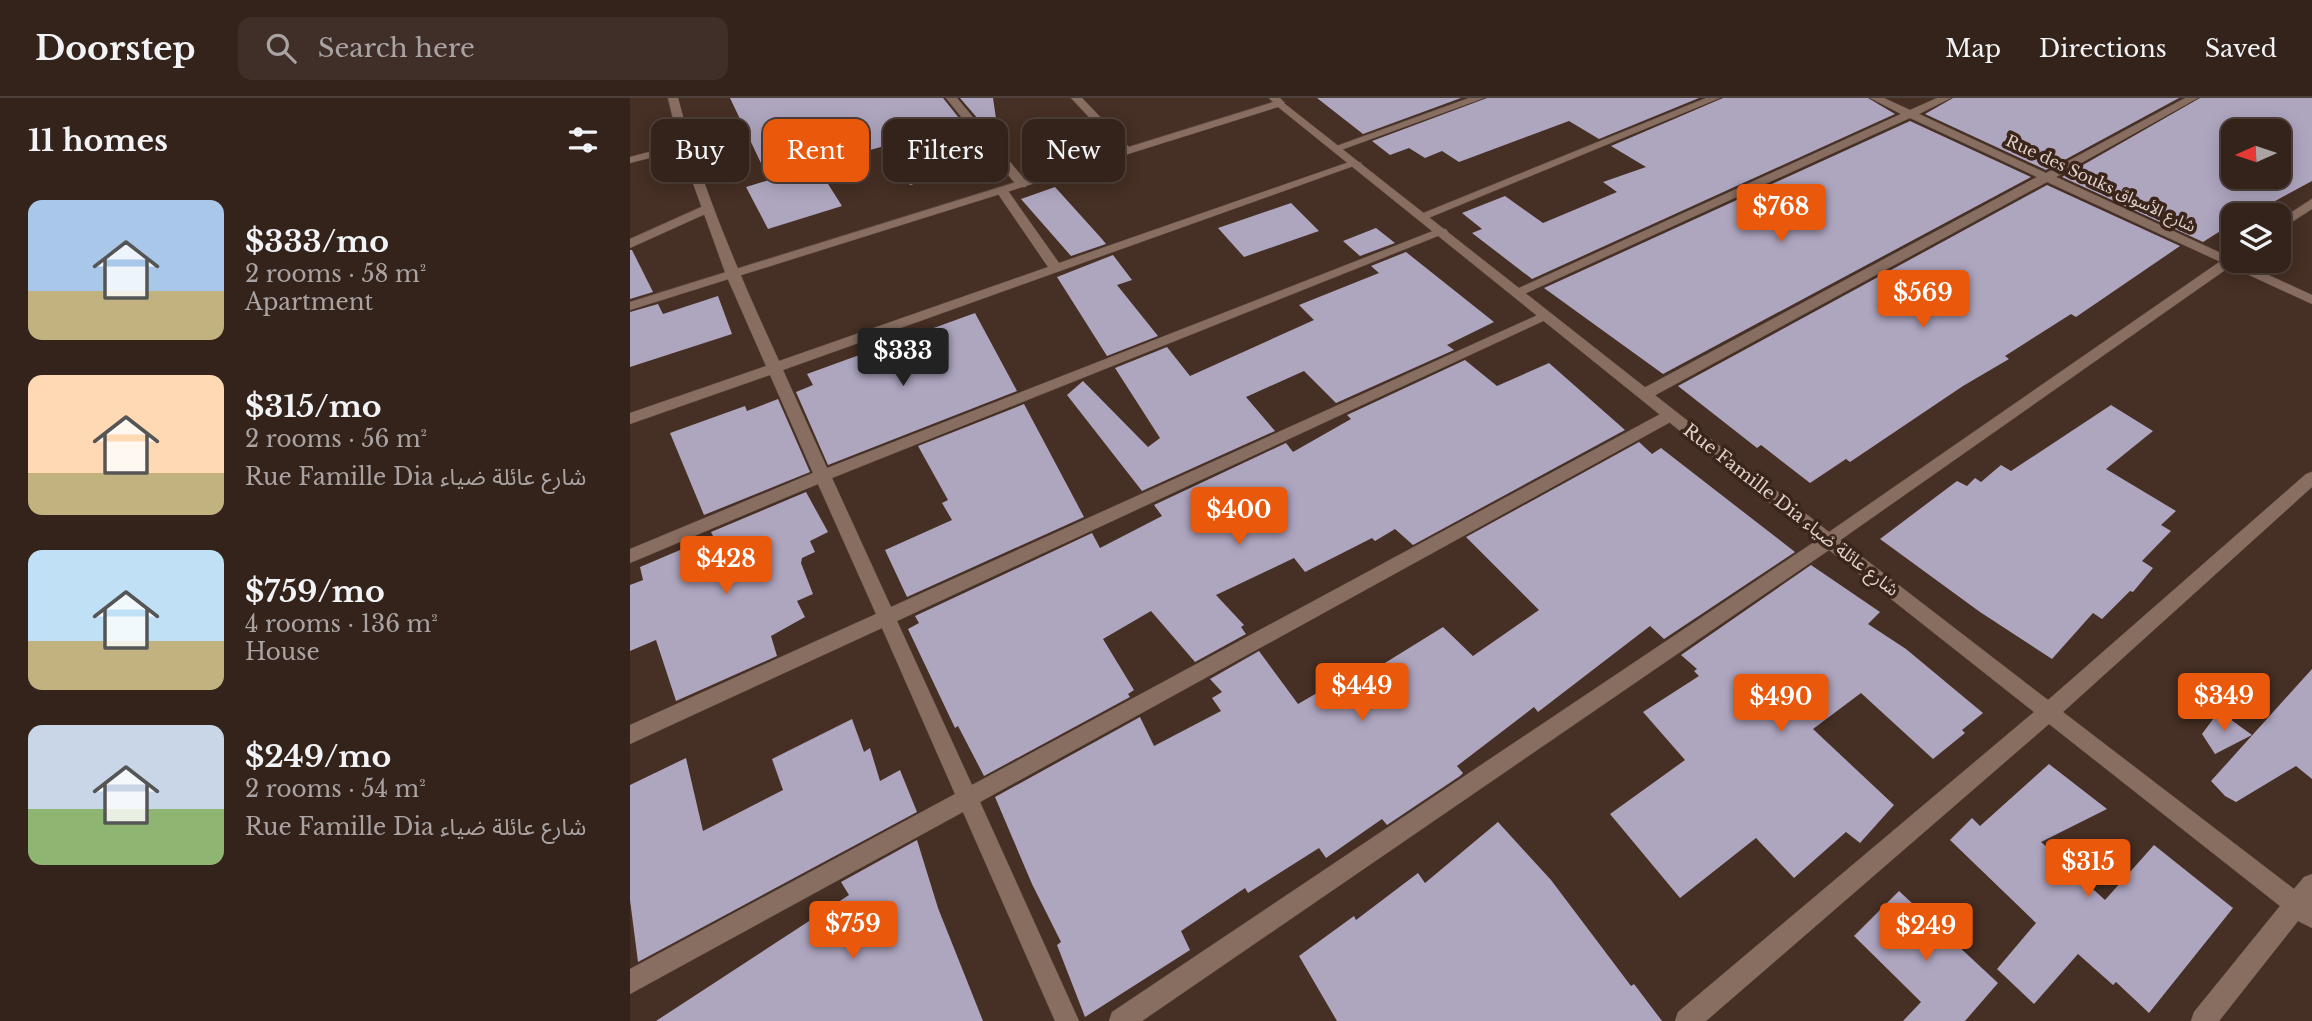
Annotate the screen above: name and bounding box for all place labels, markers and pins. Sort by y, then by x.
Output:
pin: $768 [1740,184,1822,244]
pin: $569 [1882,271,1964,330]
pin: $333 [862,328,944,388]
pin: $400 [1198,488,1280,547]
pin: $428 [685,536,767,596]
pin: $449 [1321,664,1403,723]
pin: $490 [1740,674,1822,734]
pin: $349 [2183,674,2265,733]
pin: $315 [2047,840,2129,899]
pin: $759 [812,902,894,961]
pin: $249 [1885,904,1967,963]

